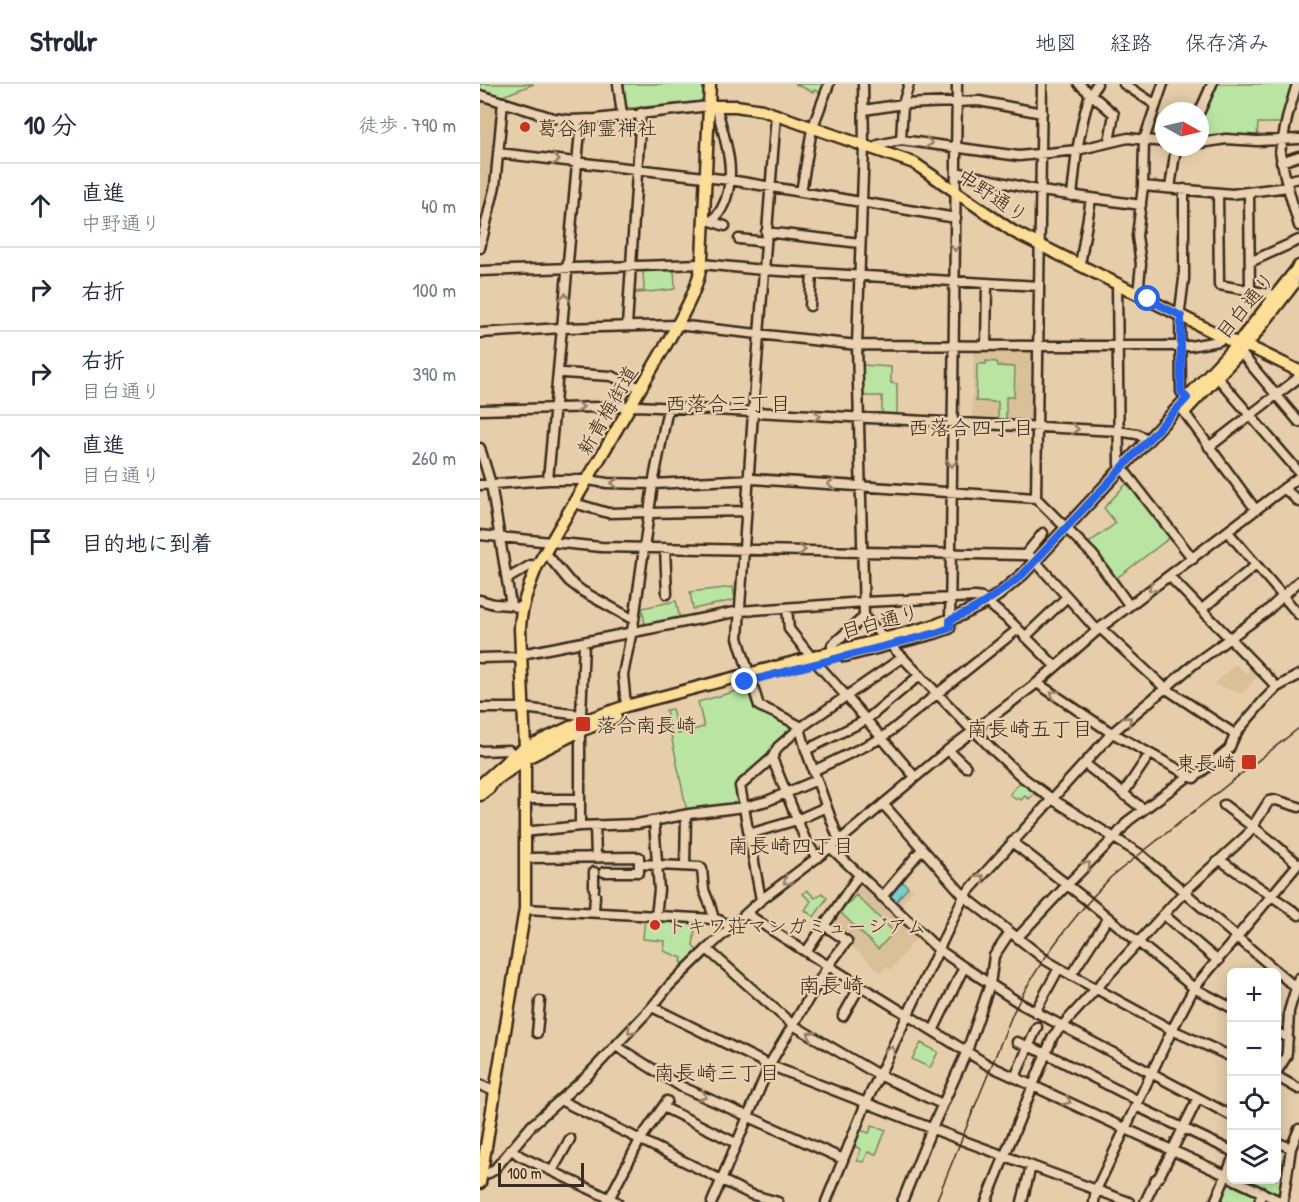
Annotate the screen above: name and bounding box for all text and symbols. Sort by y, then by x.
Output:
text: Strollr [30,22,97,60]
text: 地図 [1035,28,1077,57]
text: 経路 [1110,28,1152,57]
text: 保存済み [1185,28,1269,57]
north arrow [1155,102,1209,156]
text: 10 分 [24,107,77,142]
text: 徒歩 · 790 m [358,111,456,138]
place label: 葛谷御霊神社 [537,114,657,141]
marker: 葛谷御霊神社 [518,120,532,134]
one-way arrow [925,137,934,149]
one-way arrow [552,153,561,165]
street label: 中野通り [952,161,1034,229]
text: 直進 [81,177,125,207]
icon: ahead [24,189,57,222]
text: 40 m [421,192,456,219]
text: 中野通り [81,209,161,236]
one-way arrow [949,243,962,252]
street label: 目白通り [1209,265,1281,345]
icon: right [24,273,57,306]
text: 右折 [81,276,125,306]
text: 100 m [413,276,456,303]
route start [1134,285,1160,311]
one-way arrow [558,292,571,301]
text: 右折 [81,345,125,375]
icon: right [24,357,57,390]
text: 390 m [413,360,456,387]
street label: 新青梅街道 [570,360,644,460]
text: 目白通り [81,377,161,404]
district label: 西落合三丁目 [665,389,791,418]
one-way arrow [576,400,585,413]
one-way arrow [813,409,822,422]
district label: 西落合四丁目 [908,413,1034,442]
one-way arrow [1070,422,1079,435]
text: 直進 [81,429,125,459]
icon: ahead [24,441,57,474]
text: 260 m [412,444,456,471]
one-way arrow [946,459,958,468]
text: 目白通り [81,461,161,488]
one-way arrow [610,476,619,489]
one-way arrow [826,478,835,491]
icon: arrive [24,525,57,558]
text: 目的地に到着 [81,528,213,558]
one-way arrow [798,544,807,556]
one-way arrow [1147,581,1158,592]
street label: 目白通り [838,598,922,644]
route end [731,668,757,694]
one-way arrow [1050,690,1061,701]
place label: 落合南長崎 [596,711,696,738]
district label: 南長崎五丁目 [967,714,1093,743]
marker: 落合南長崎 [574,715,592,733]
one-way arrow [1121,716,1132,727]
place label: 東長崎 [1176,749,1236,776]
marker: 東長崎 [1240,753,1258,771]
district label: 南長崎四丁目 [728,831,854,860]
one-way arrow [1079,861,1090,872]
one-way arrow [783,874,794,885]
one-way arrow [974,874,985,885]
place label: トキワ荘マンガミュージアム [667,912,927,939]
marker: トキワ荘マンガミュージアム [648,918,662,932]
map controls [1227,968,1281,1184]
button: + [1227,968,1281,1022]
district label: 南長崎 [798,970,864,1000]
button: − [1227,1022,1281,1076]
one-way arrow [627,1023,638,1033]
one-way arrow [807,1031,817,1042]
one-way arrow [883,1046,895,1057]
district label: 南長崎三丁目 [654,1058,780,1087]
button: locate [1227,1076,1281,1130]
one-way arrow [696,1089,707,1101]
one-way arrow [1060,1094,1071,1106]
button: layers [1227,1130,1281,1184]
scale bar [498,1160,584,1188]
text: 100 m [507,1162,542,1184]

